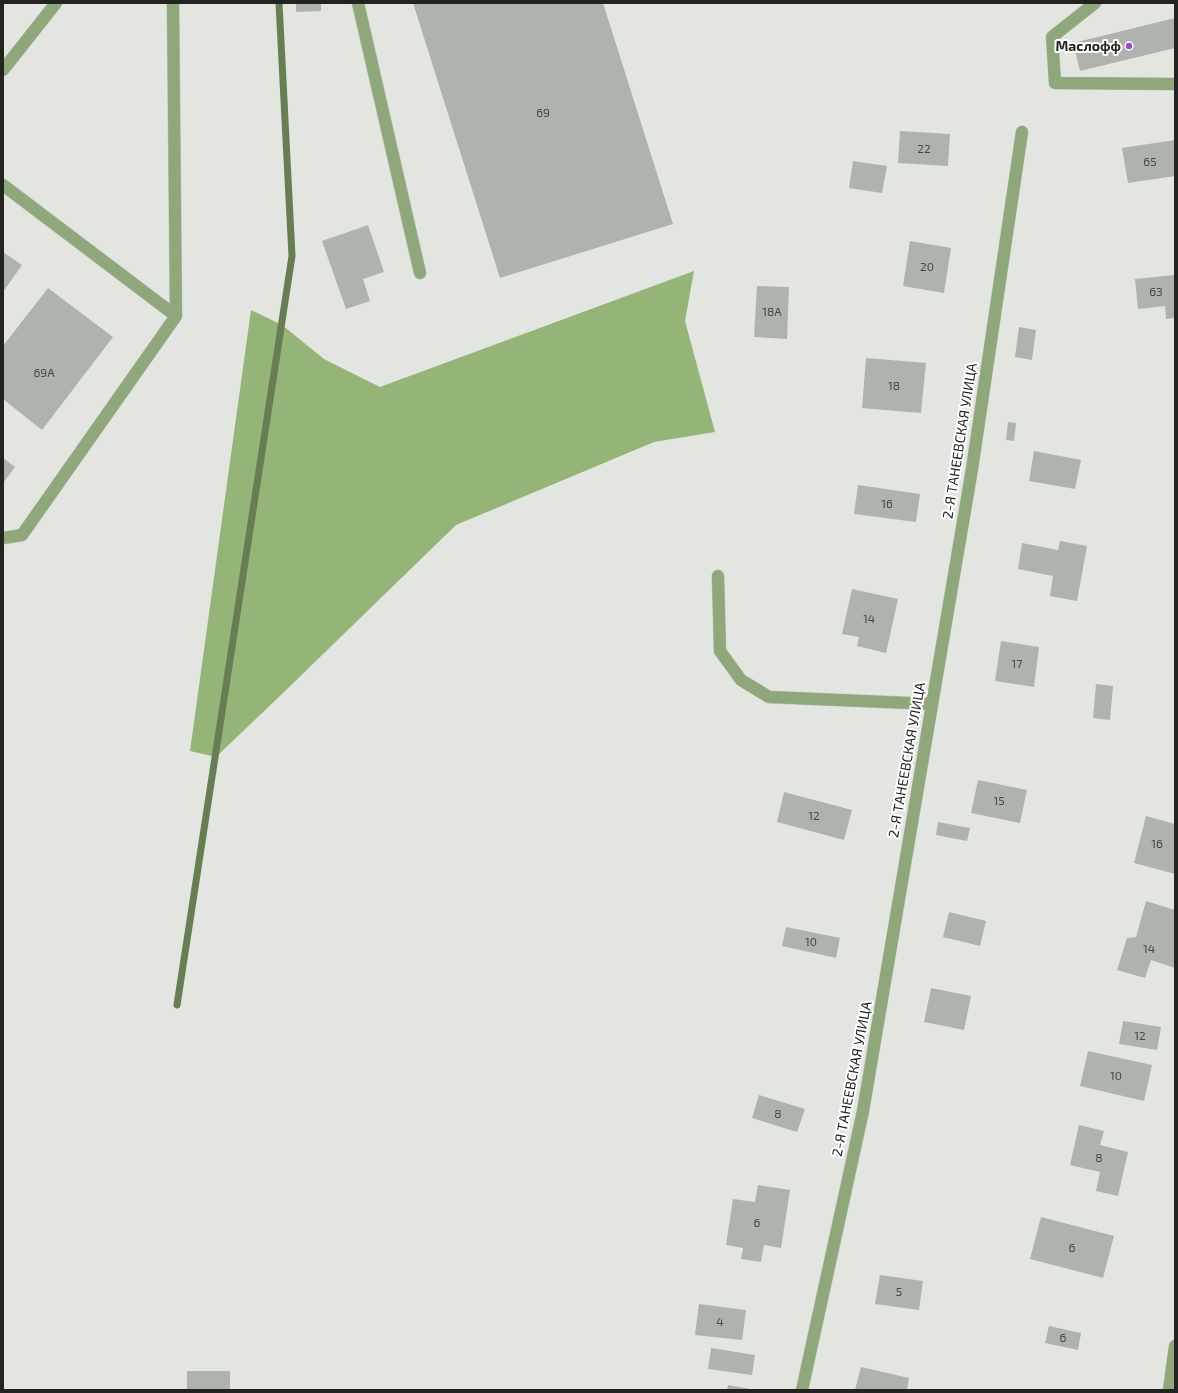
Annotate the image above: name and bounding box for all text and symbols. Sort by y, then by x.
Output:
place label: Маслофф [1055,38,1121,54]
marker: Маслофф [1124,41,1134,51]
house number: 69 [536,106,550,120]
house number: 22 [917,142,931,156]
house number: 65 [1143,155,1157,169]
house number: 20 [920,260,934,274]
house number: 63 [1149,285,1163,299]
house number: 18А [762,305,782,319]
street label: 2-Я ТАНЕЕВСКАЯ УЛИЦА [939,362,981,520]
house number: 69А [33,366,55,380]
house number: 18 [888,379,900,393]
house number: 16 [881,497,893,511]
house number: 14 [863,612,875,626]
house number: 17 [1012,657,1022,671]
street label: 2-Я ТАНЕЕВСКАЯ УЛИЦА [885,681,929,839]
house number: 15 [993,794,1005,808]
house number: 12 [808,809,820,823]
house number: 16 [1151,837,1163,851]
house number: 10 [805,935,817,949]
house number: 14 [1143,942,1155,956]
street label: 2-Я ТАНЕЕВСКАЯ УЛИЦА [829,1000,875,1158]
house number: 12 [1134,1029,1146,1043]
house number: 10 [1110,1069,1122,1083]
house number: 8 [774,1107,782,1121]
house number: 8 [1095,1151,1103,1165]
house number: 6 [754,1216,760,1230]
house number: 6 [1069,1241,1075,1255]
house number: 5 [896,1285,902,1299]
house number: 4 [716,1315,724,1329]
house number: 6 [1060,1331,1066,1345]

